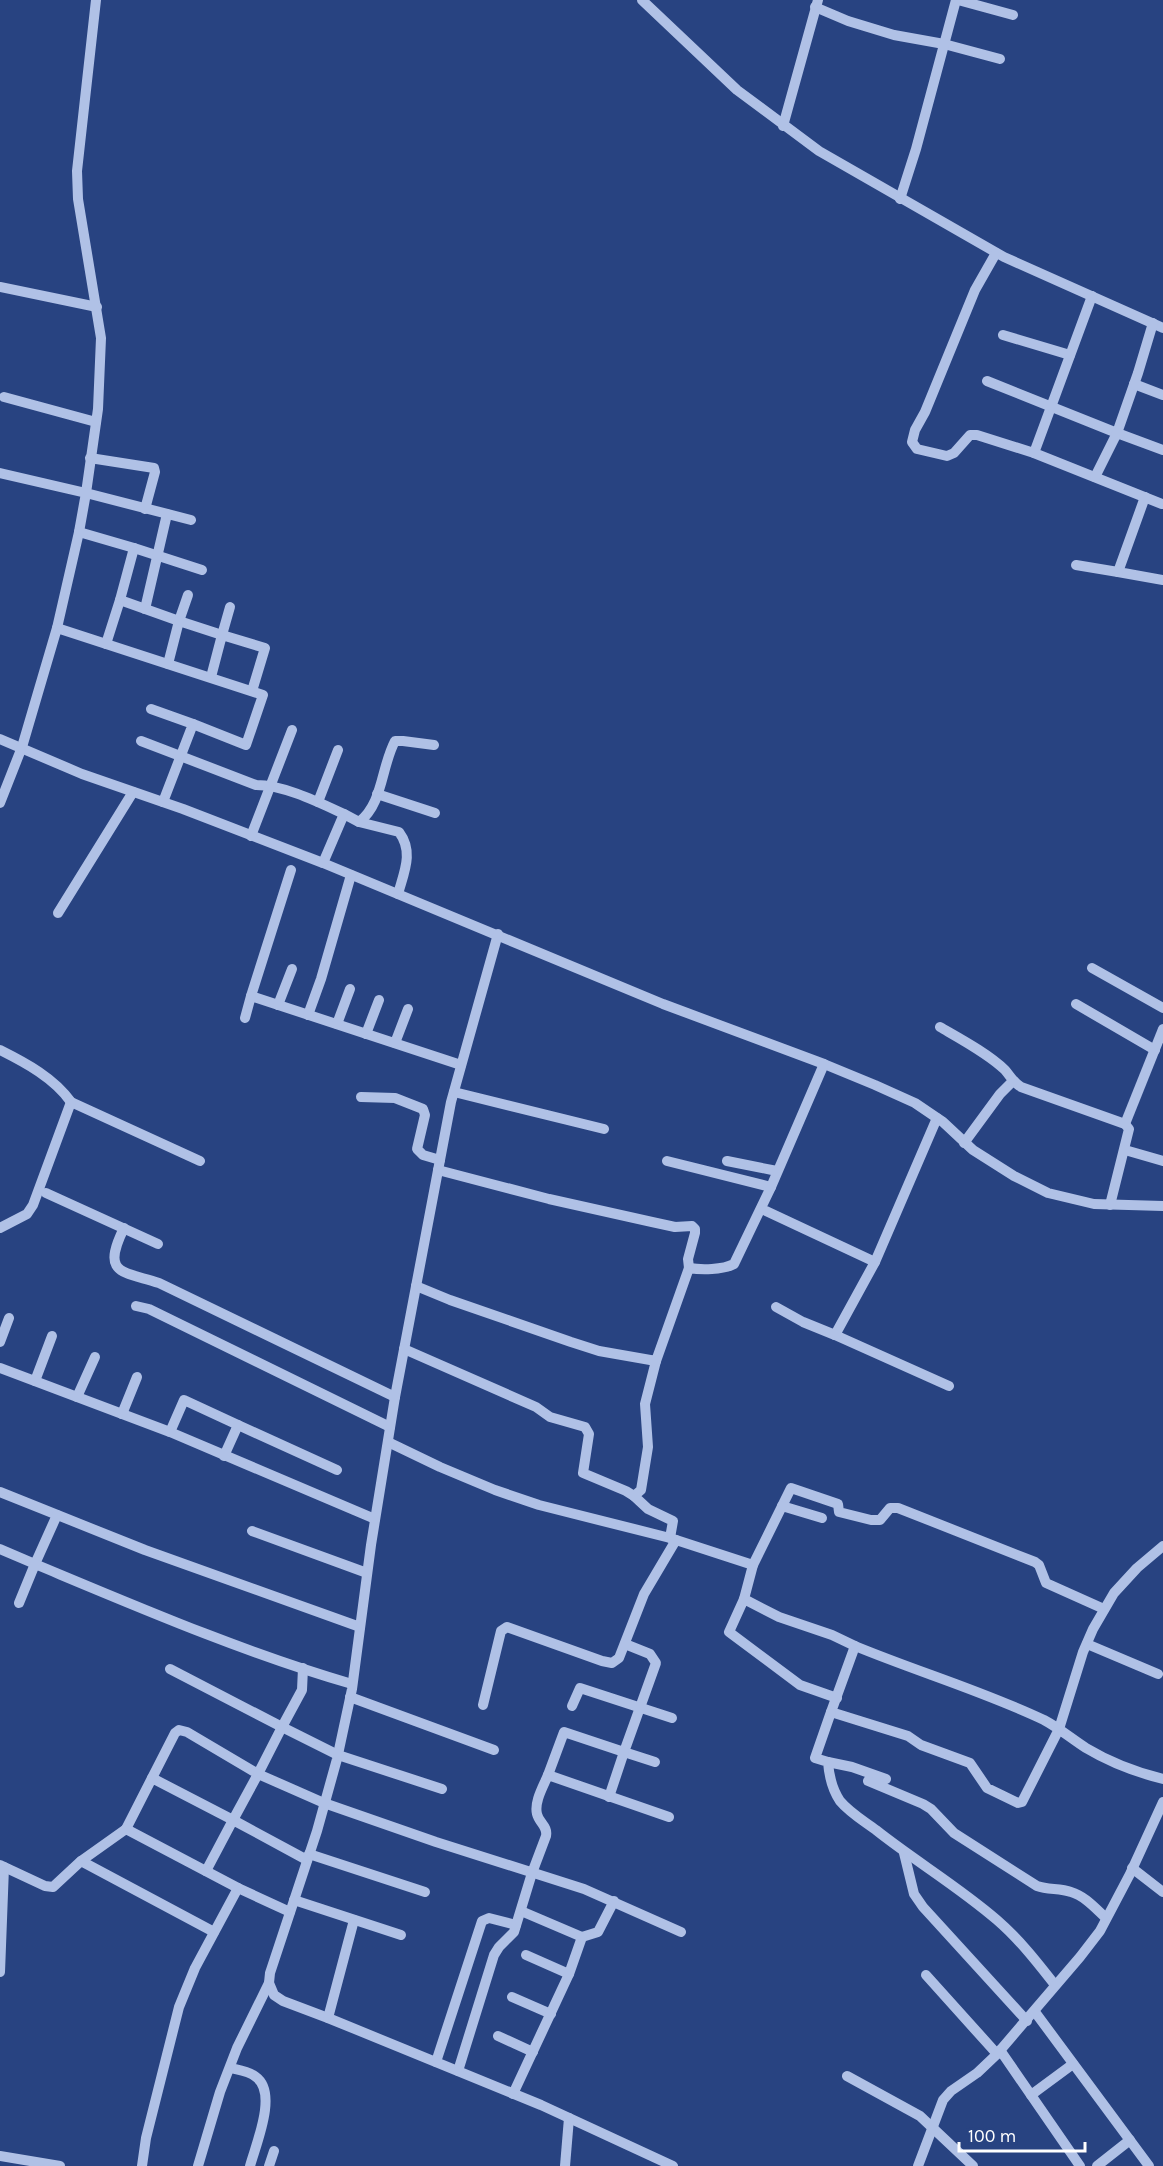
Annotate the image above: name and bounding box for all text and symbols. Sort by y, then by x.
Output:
scale bar [959,2115,1085,2153]
text: 100 m [968,2125,1016,2147]

